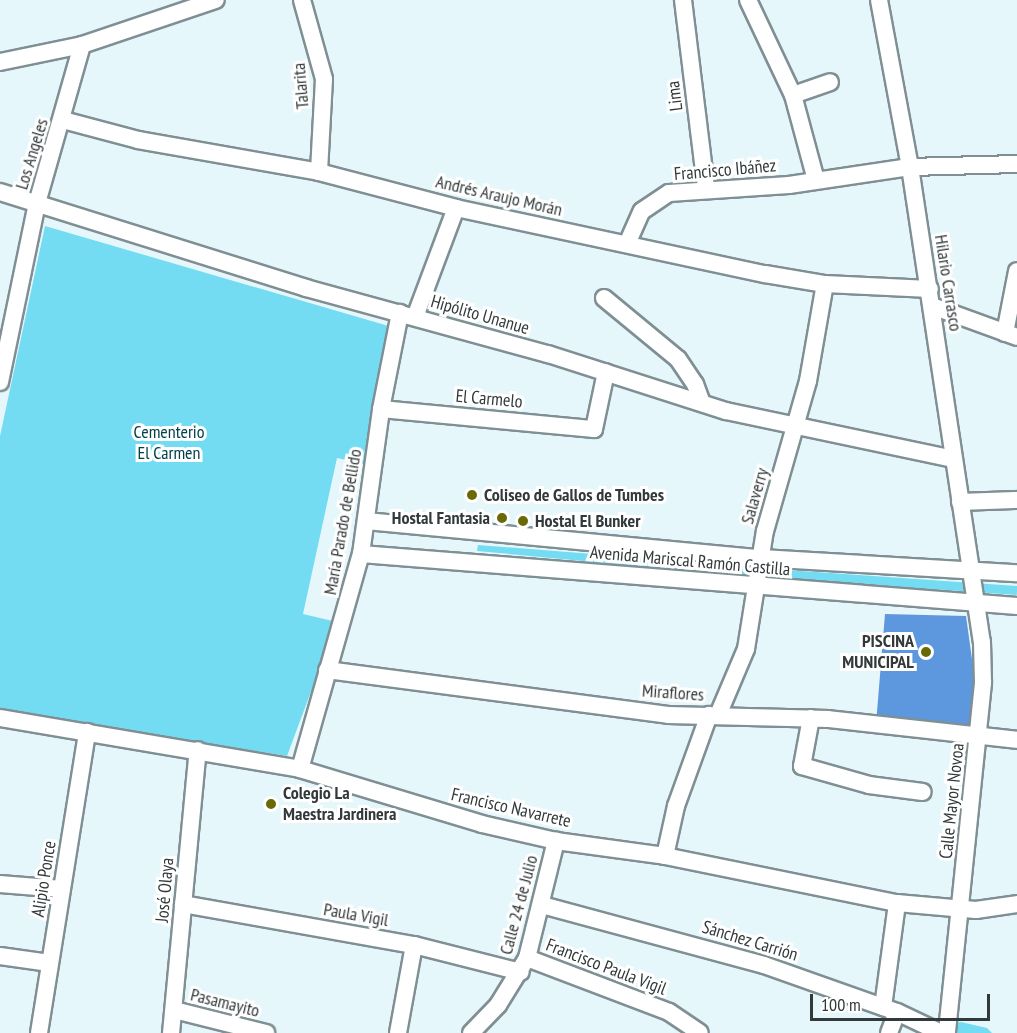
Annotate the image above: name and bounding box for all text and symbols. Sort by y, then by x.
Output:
street label: Talarita [288,62,314,110]
street label: Lima [662,80,688,112]
street label: Los Angeles [11,116,53,192]
street label: Francisco Ibáñez [673,155,777,185]
street label: Andrés Araujo Morán [433,171,565,221]
street label: Hilario Carrasco [930,233,966,333]
street label: Hipólito Unanue [428,291,532,339]
street label: El Carmelo [455,385,523,413]
park label: Cementerio El Carmen [133,422,205,464]
street label: María Parado de Bellido [320,447,366,597]
street label: Salaverry [737,465,773,527]
place label: Coliseo de Gallos de Tumbes [484,484,665,506]
marker: Coliseo de Gallos de Tumbes [465,488,479,502]
place label: Hostal Fantasia [392,507,490,529]
place label: Hostal El Bunker [535,510,641,532]
marker: Hostal Fantasia [495,511,509,525]
marker: Hostal El Bunker [516,514,530,528]
street label: Avenida Mariscal Ramón Castilla [589,541,791,581]
place label: PISCINA MUNICIPAL [842,631,914,674]
marker: PISCINA MUNICIPAL [919,645,933,659]
street label: Miraflores [641,680,705,706]
street label: Calle Mayor Novoa [935,742,969,860]
place label: Colegio La Maestra Jardinera [283,783,396,826]
street label: Francisco Navarrete [449,784,573,832]
marker: Colegio La Maestra Jardinera [264,797,278,811]
street label: Alipio Ponce [27,839,61,919]
street label: Calle 24 de Julio [495,853,543,957]
street label: José Olaya [151,857,179,923]
street label: Paula Vigil [322,899,390,931]
street label: Sánchez Carrión [699,916,801,966]
street label: Francisco Paula Vigil [543,934,669,1000]
scale bar [813,982,993,1020]
street label: Pasamayito [188,984,262,1022]
text: 100 m [821,993,861,1016]

